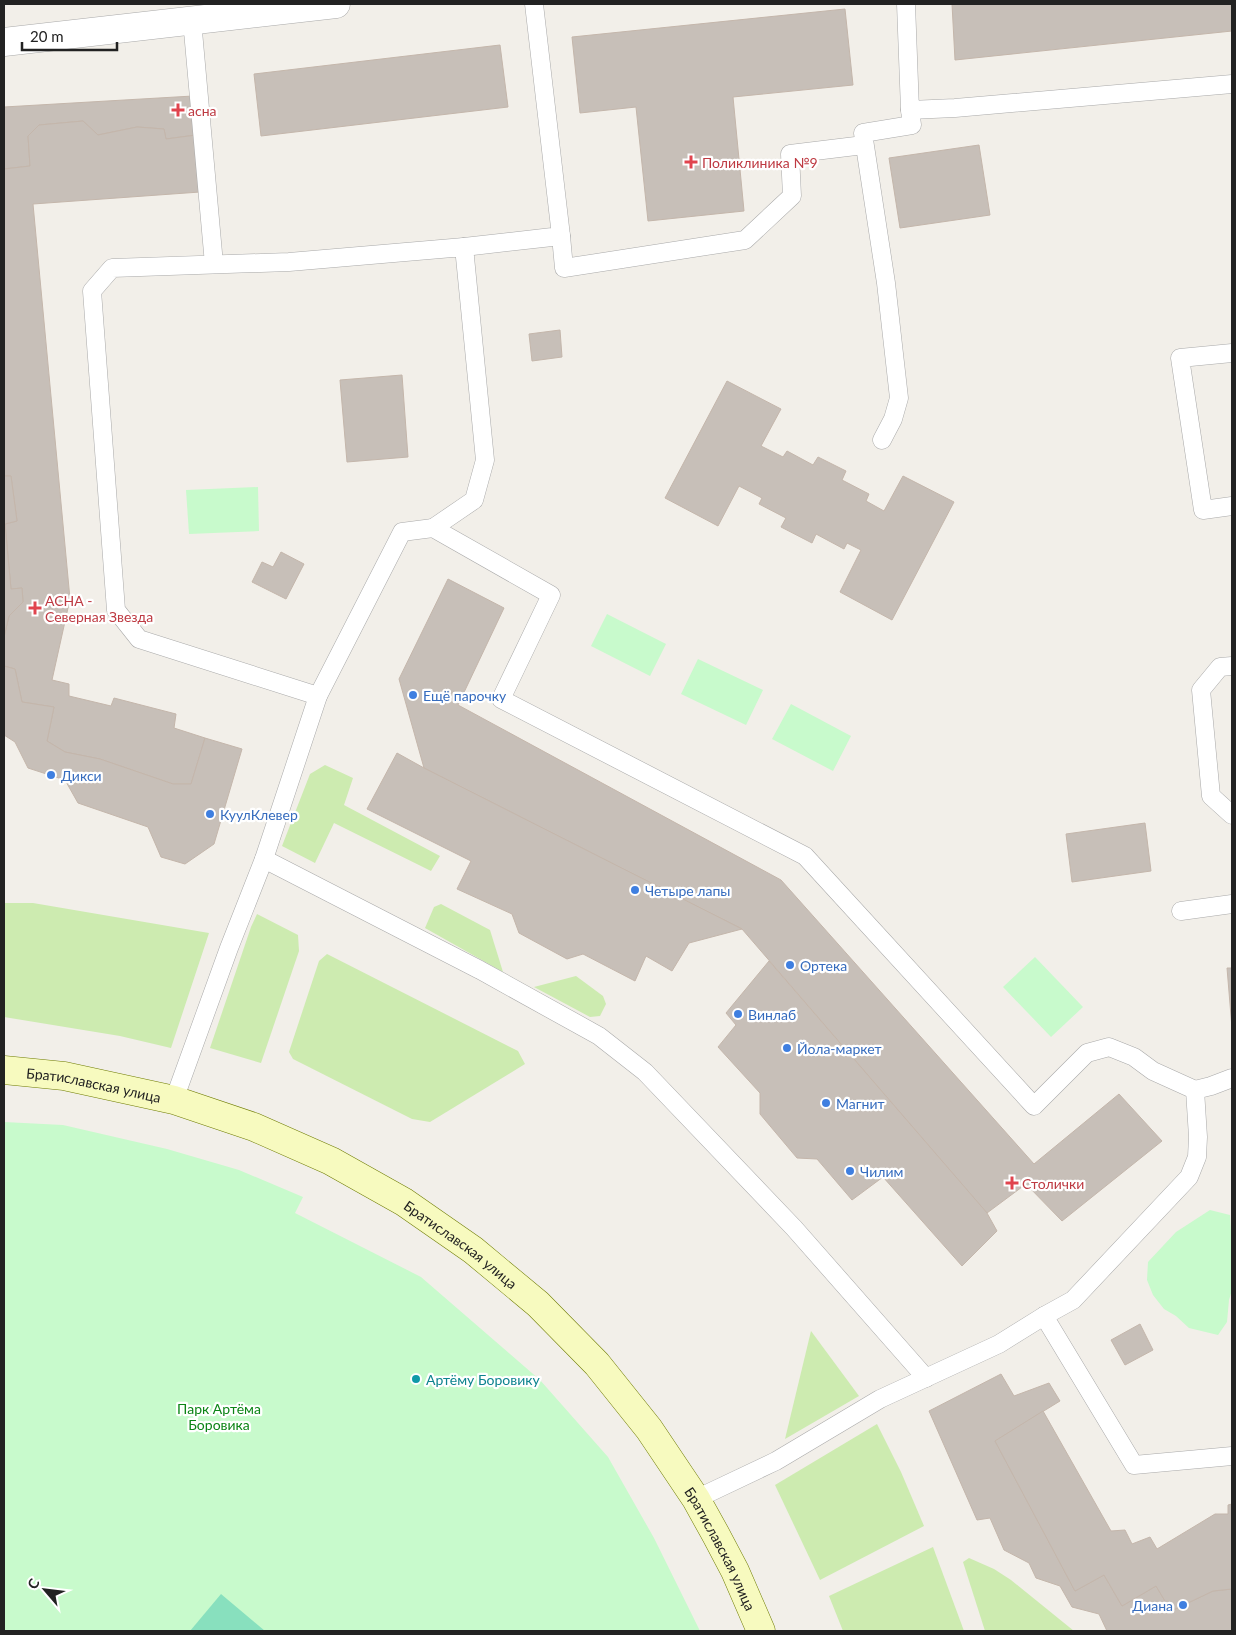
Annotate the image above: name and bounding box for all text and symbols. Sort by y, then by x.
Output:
scale bar [22,20,118,52]
text: 20 m [30,27,64,45]
place label: асна [188,102,217,119]
marker: асна [172,104,184,116]
place label: Поликлиника №9 [702,154,818,171]
marker: Поликлиника №9 [684,155,698,169]
place label: АСНА - Северная Звезда [45,592,153,625]
marker: АСНА - Северная Звезда [29,602,41,614]
place label: Ещё парочку [423,687,507,704]
marker: Ещё парочку [407,689,419,701]
place label: Дикси [61,767,102,784]
marker: Дикси [45,769,57,781]
place label: КуулКлевер [220,806,298,823]
marker: КуулКлевер [204,808,216,820]
place label: Четыре лапы [645,882,730,899]
marker: Четыре лапы [629,884,641,896]
place label: Ортека [800,957,847,974]
marker: Ортека [784,959,796,971]
place label: Винлаб [748,1006,796,1023]
marker: Винлаб [732,1008,744,1020]
place label: Йола-маркет [797,1040,882,1057]
marker: Йола-маркет [781,1042,793,1054]
street label: Братиславская улица [26,1064,163,1105]
place label: Магнит [836,1095,885,1112]
marker: Магнит [820,1097,832,1109]
place label: Чилим [860,1163,903,1180]
marker: Чилим [844,1165,856,1177]
place label: Столички [1022,1175,1084,1192]
marker: Столички [1006,1177,1018,1189]
street label: Братиславская улица [401,1196,521,1292]
place label: Артёму Боровику [426,1371,541,1388]
marker: Артёму Боровику [410,1373,422,1385]
park label: Парк Артёма Боровика [177,1400,261,1433]
street label: Братиславская улица [682,1484,760,1613]
north arrow [20,1565,70,1615]
text: С [23,1575,43,1592]
place label: Диана [1132,1597,1173,1614]
marker: Диана [1177,1599,1189,1611]

